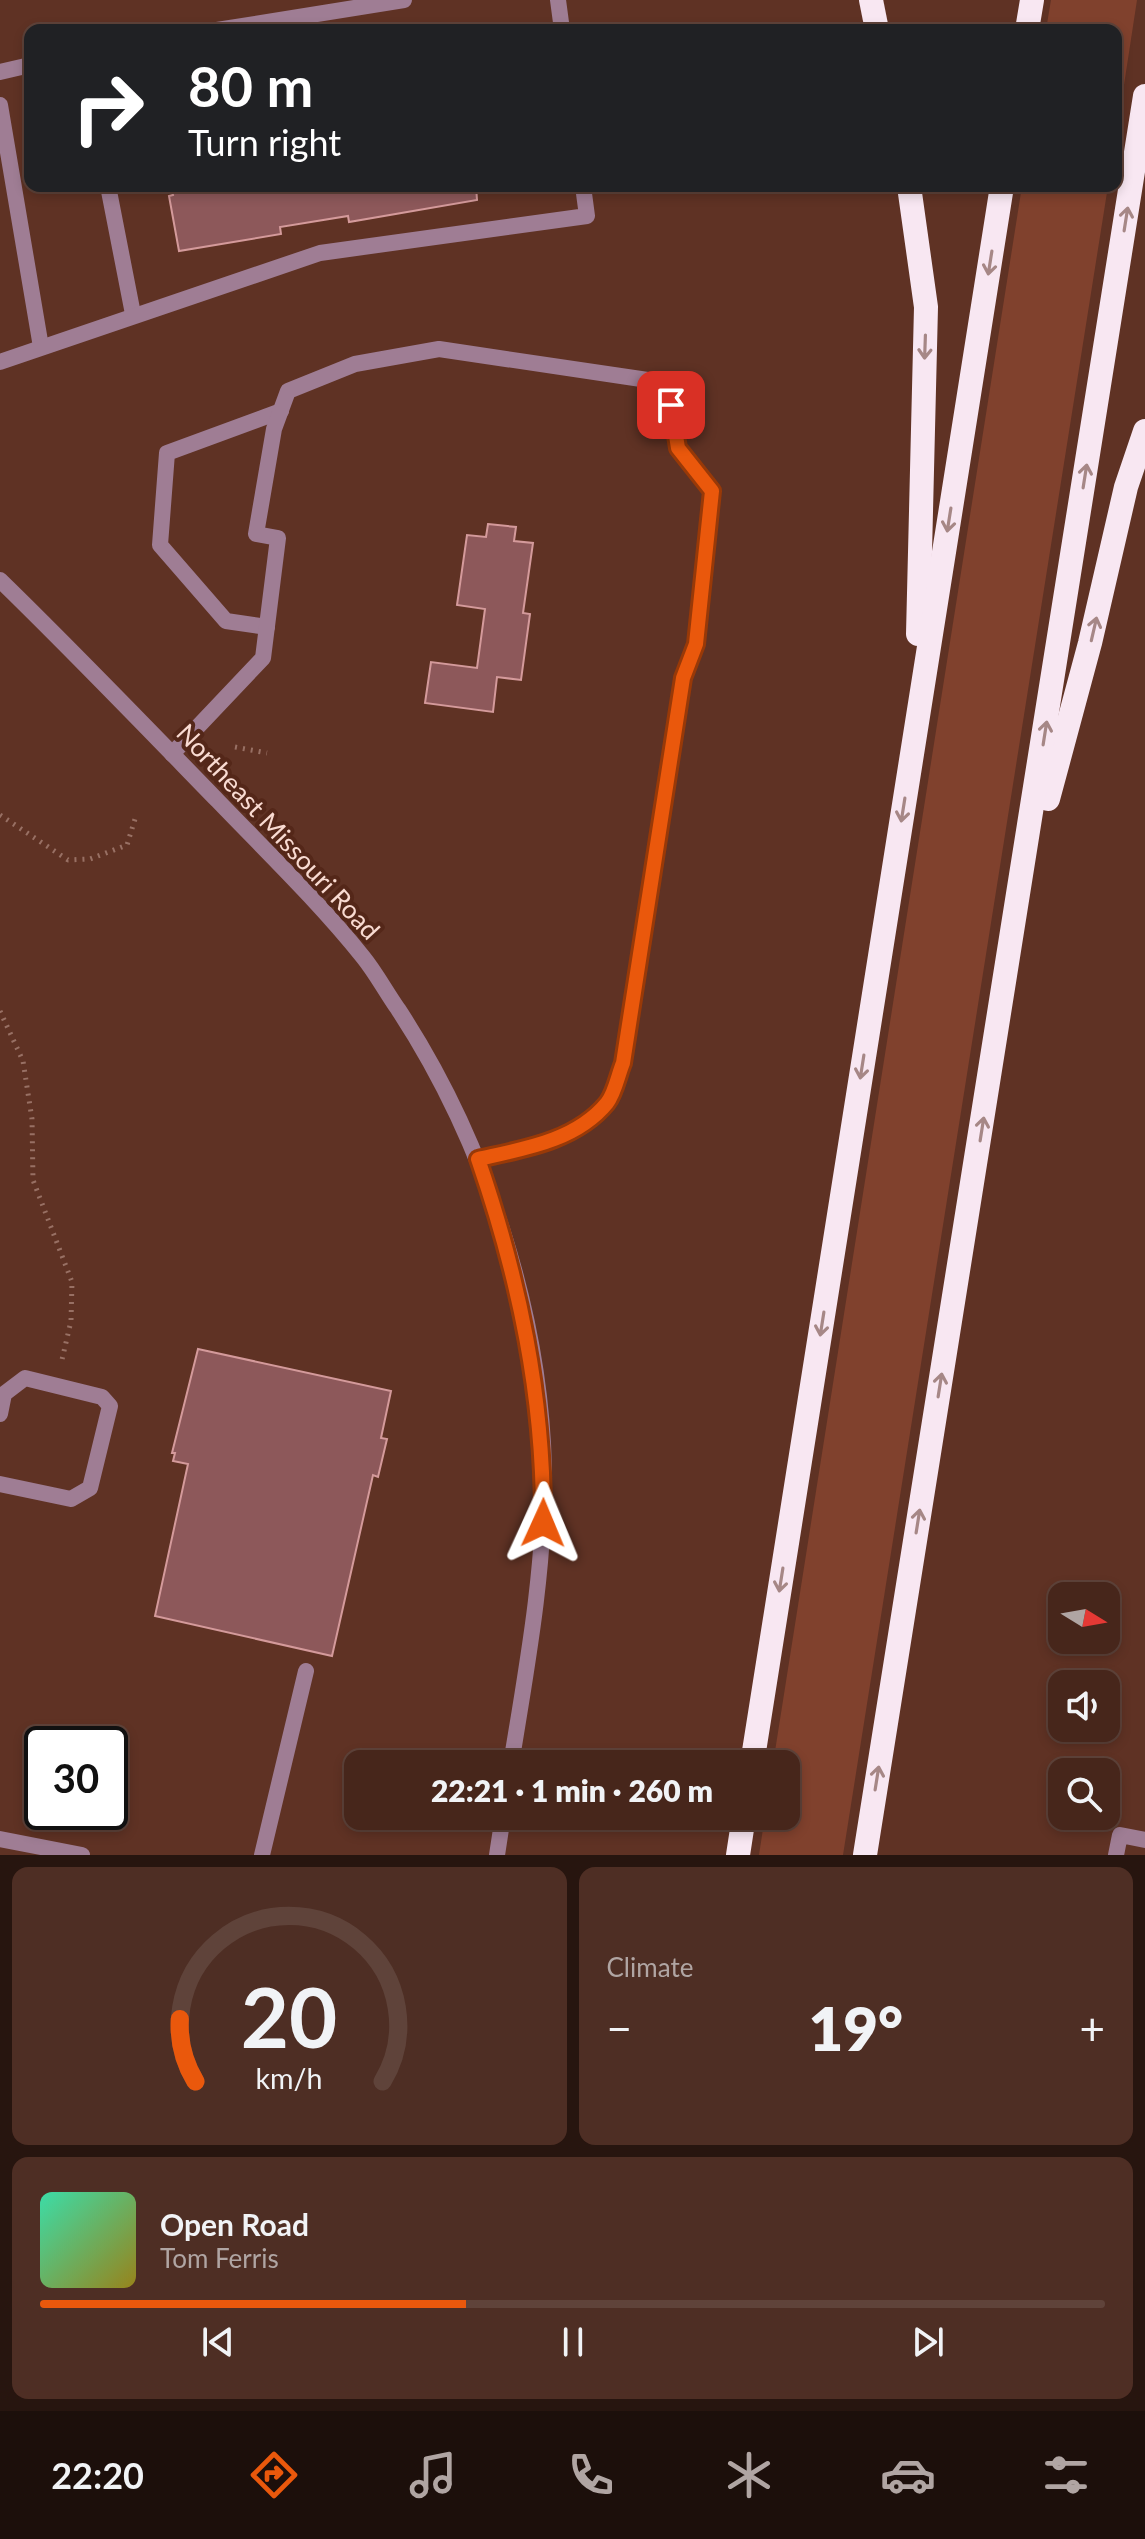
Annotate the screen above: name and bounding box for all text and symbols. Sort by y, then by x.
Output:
text: 80 m [188,52,313,119]
icon: right [56,56,160,160]
text: Turn right [188,120,341,164]
one-way arrow [1119,207,1134,232]
one-way arrow [982,250,997,275]
one-way arrow [918,333,933,360]
pin [637,371,705,439]
icon: arrive [649,383,693,427]
one-way arrow [1078,464,1093,489]
one-way arrow [941,507,956,532]
one-way arrow [1087,617,1102,642]
street label: Northeast Missouri Road [170,717,387,946]
one-way arrow [1038,721,1053,746]
one-way arrow [895,797,910,822]
one-way arrow [854,1054,869,1079]
one-way arrow [975,1116,990,1142]
one-way arrow [814,1310,829,1336]
one-way arrow [934,1373,949,1398]
position arrow [501,1481,585,1565]
one-way arrow [912,1509,927,1534]
one-way arrow [773,1567,788,1593]
north arrow [1048,1582,1120,1654]
map controls [1048,1582,1120,1830]
button: sound [1048,1670,1120,1742]
speed limit sign: 30 [24,1726,128,1830]
button: search [1048,1758,1120,1830]
one-way arrow [870,1766,885,1791]
text: 22:21 · 1 min · 260 m [431,1772,713,1808]
text: Climate [607,1951,693,1983]
text: 20 [241,1966,338,2066]
text: 19° [808,1992,903,2064]
text: − [607,2002,632,2054]
text: + [1079,2002,1105,2054]
text: km/h [256,2061,323,2095]
text: Open Road [160,2206,309,2242]
text: Tom Ferris [160,2242,279,2274]
icon: previous [196,2320,240,2364]
icon: pause [551,2320,595,2364]
icon: next [906,2320,950,2364]
icon: directions [246,2447,302,2503]
icon: music [405,2447,461,2503]
icon: phone [563,2447,619,2503]
icon: climate [721,2447,777,2503]
icon: car [880,2447,936,2503]
icon: filters [1038,2447,1094,2503]
text: 22:20 [51,2453,144,2497]

